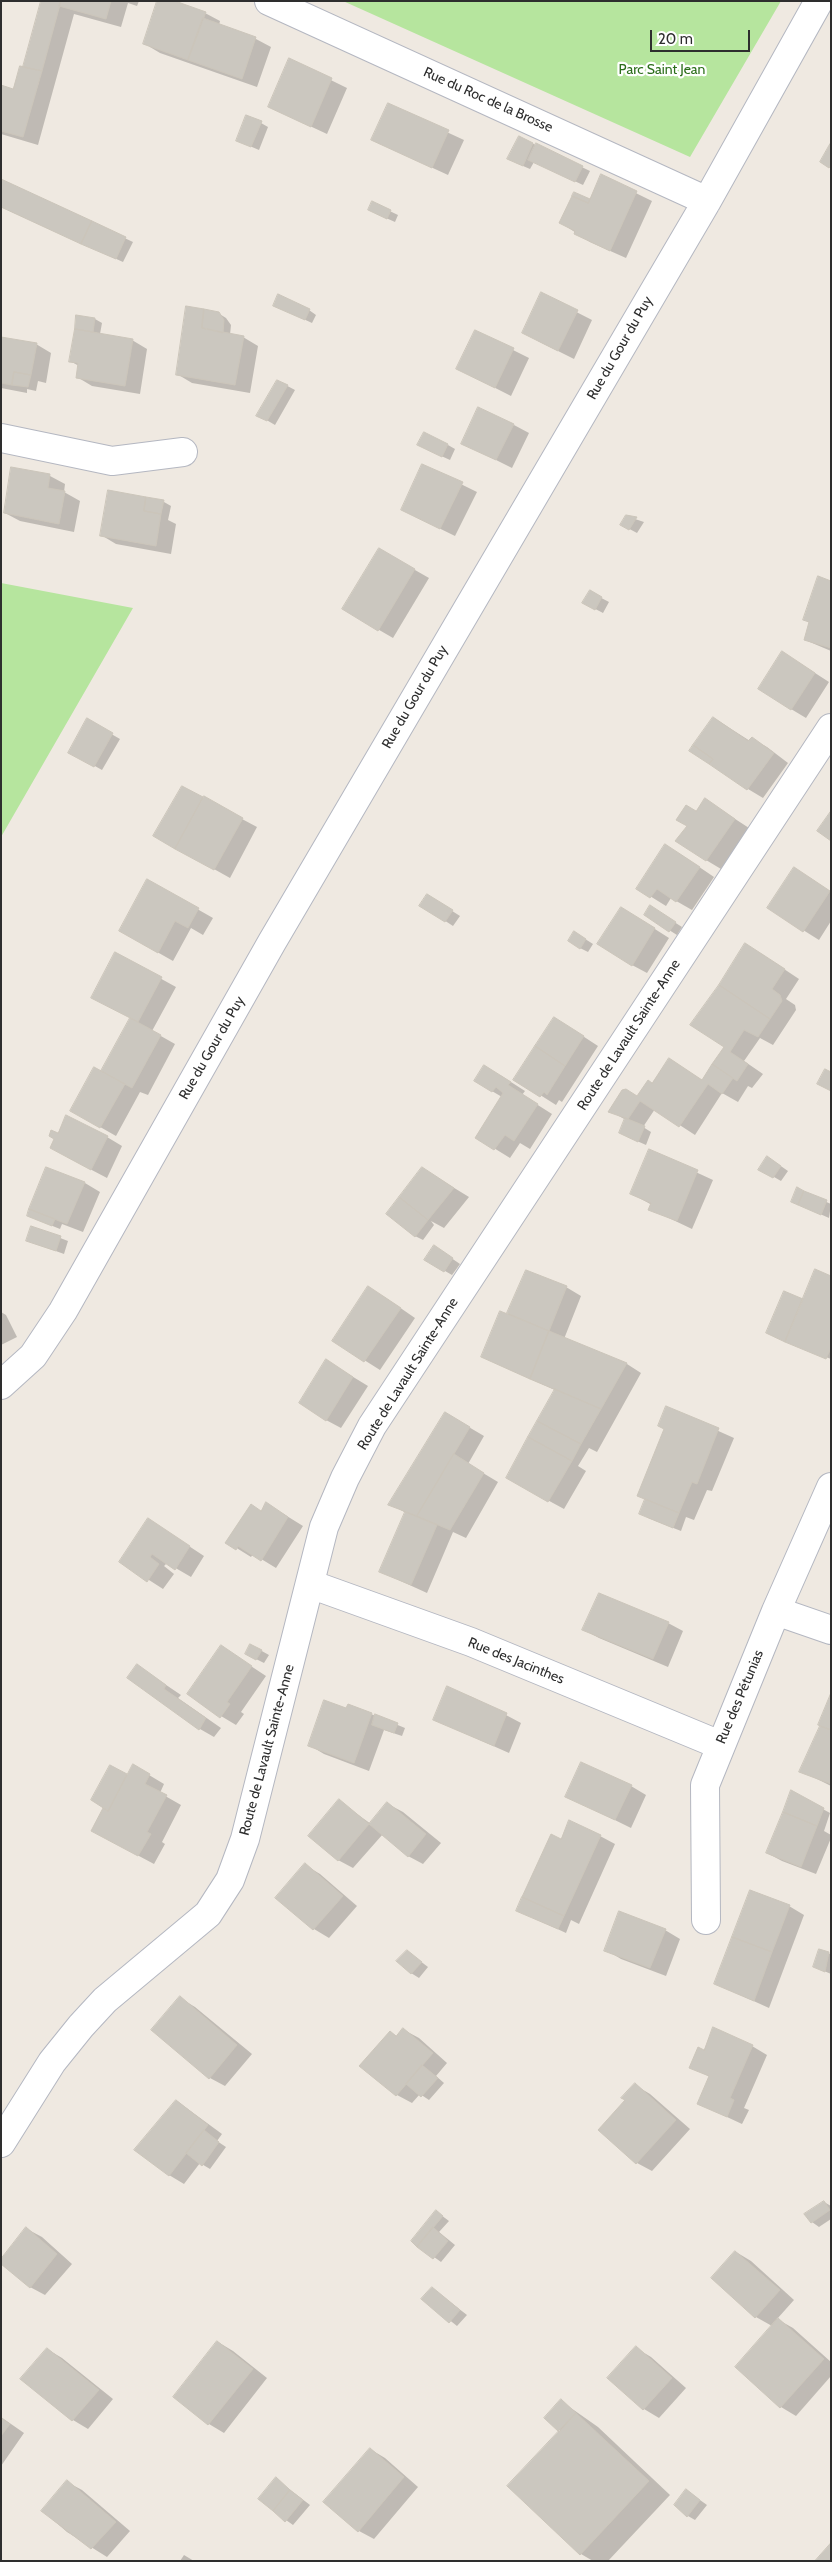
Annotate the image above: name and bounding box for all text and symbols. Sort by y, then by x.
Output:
scale bar [652,20,752,52]
text: 20 m [658,30,693,48]
park label: Parc Saint Jean [619,62,705,78]
street label: Rue du Roc de la Brosse [421,64,555,136]
street label: Rue du Gour du Puy [584,293,656,403]
street label: Rue du Gour du Puy [379,642,451,752]
street label: Route de Lavault Sainte-Anne [574,956,684,1114]
street label: Rue du Gour du Puy [176,993,248,1103]
street label: Route de Lavault Sainte-Anne [354,1295,462,1453]
street label: Rue des Jacinthes [465,1634,567,1688]
street label: Rue des Pétunias [713,1648,767,1746]
street label: Route de Lavault Sainte-Anne [236,1663,298,1837]

